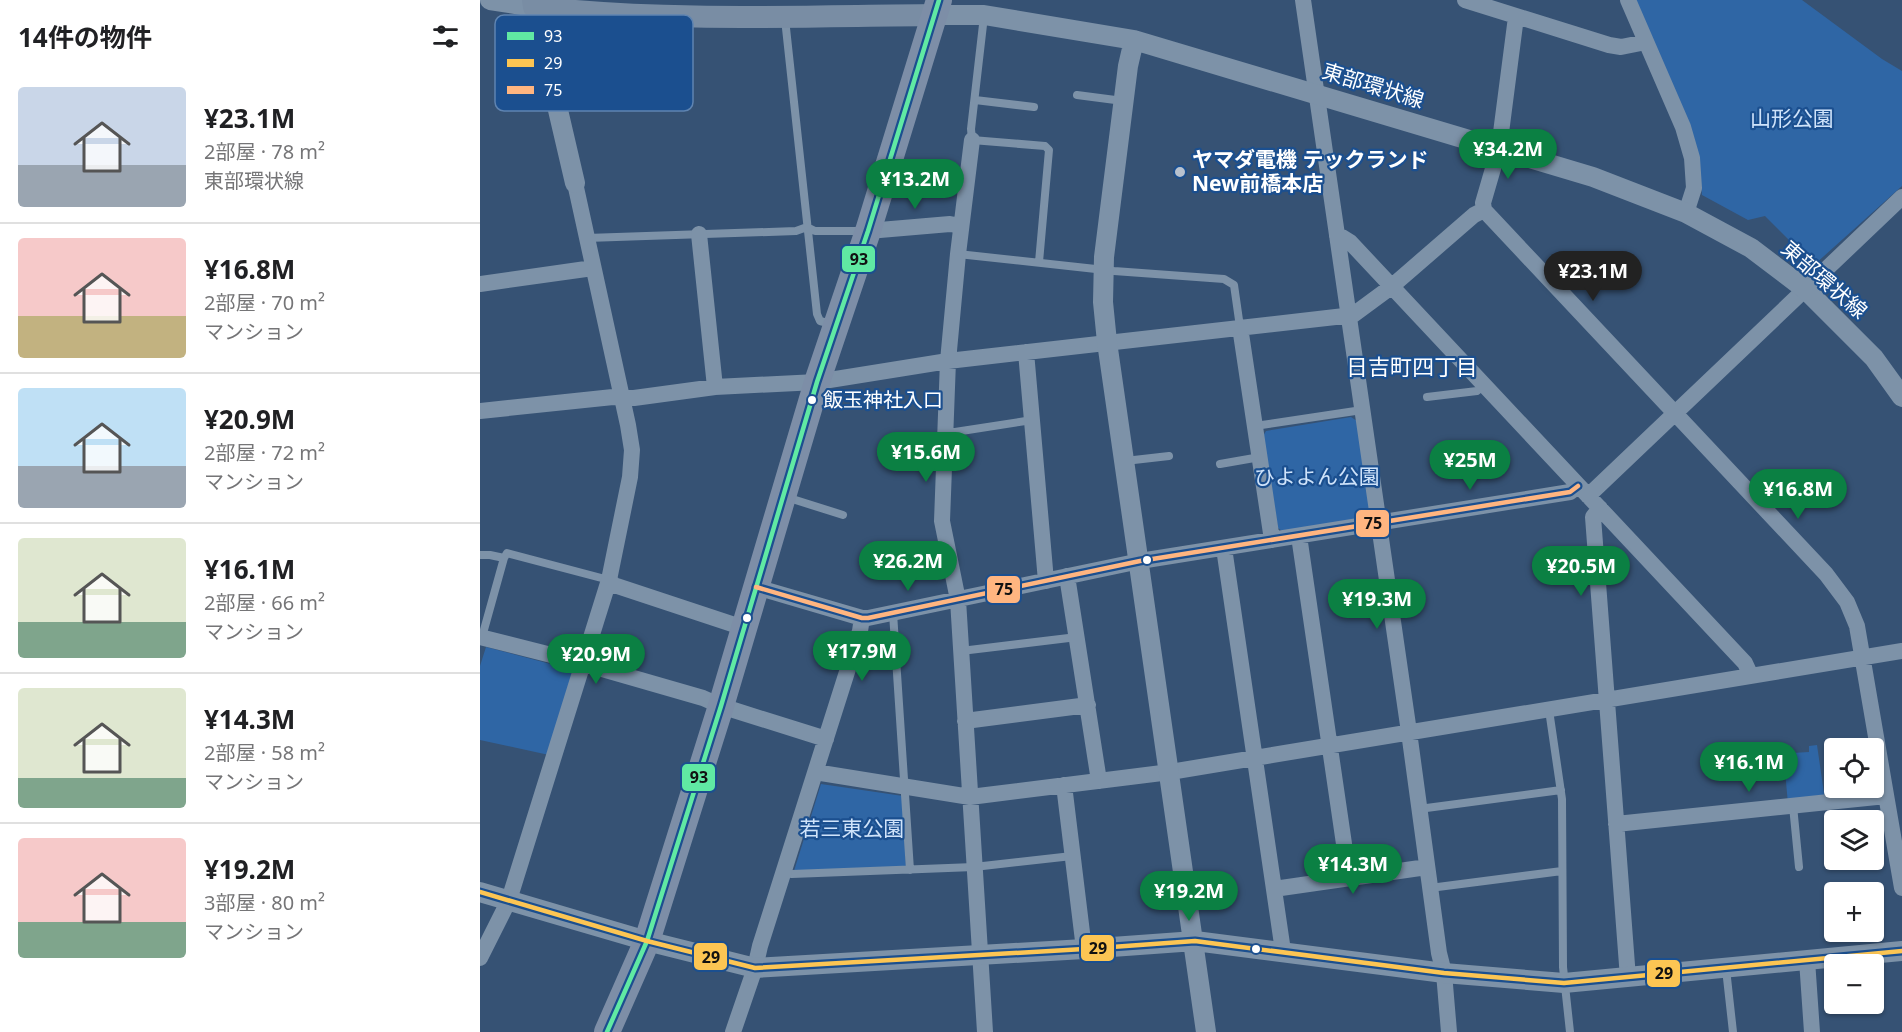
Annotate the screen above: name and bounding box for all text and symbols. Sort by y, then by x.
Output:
legend [495,15,693,111]
text: 14件の物件 [18,19,152,55]
icon: filters [429,20,462,53]
text: 93 [544,25,562,47]
text: 29 [544,52,562,74]
street label: 東部環状線 [1319,56,1428,114]
text: 75 [544,79,562,101]
text: ¥23.1M [204,100,295,136]
park label: 山形公園 [1750,104,1834,132]
icon: home [66,111,138,183]
pin: ¥34.2M [1459,129,1557,180]
text: ¥34.2M [1473,135,1543,162]
text: 2部屋 · 78 m² [204,138,325,165]
place label: ヤマダ電機 テックランド New前橋本店 [1192,145,1428,197]
pin: ¥13.2M [866,159,964,210]
text: ¥13.2M [880,165,950,192]
marker: ヤマダ電機 テックランド New前橋本店 [1173,165,1187,179]
text: 東部環状線 [204,167,304,194]
street label: 東部環状線 [1776,234,1873,324]
line badge: 93 [841,245,876,273]
text: 93 [850,248,868,270]
text: ¥16.8M [204,251,295,287]
pin: ¥23.1M [1544,251,1642,302]
text: ¥23.1M [1558,257,1628,284]
icon: home [66,262,138,334]
text: 2部屋 · 70 m² [204,289,325,316]
text: マンション [204,318,304,345]
district label: 日吉町四丁目 [1346,351,1478,381]
place label: 飯玉神社入口 [823,386,943,413]
marker: 飯玉神社入口 [806,394,818,406]
text: ¥20.9M [204,401,295,437]
icon: home [66,412,138,484]
pin: ¥15.6M [877,432,975,483]
text: ¥15.6M [891,438,961,465]
text: 2部屋 · 72 m² [204,439,325,466]
pin: ¥25M [1434,440,1506,491]
text: ¥25M [1443,446,1497,473]
park label: ひよよん公園 [1254,462,1380,490]
text: マンション [204,468,304,495]
pin: ¥16.8M [1749,469,1847,520]
text: ¥16.8M [1763,475,1833,502]
line badge: 75 [1355,509,1390,538]
text: 75 [1364,512,1382,534]
pin: ¥26.2M [859,541,957,592]
pin: ¥20.5M [1532,546,1630,597]
text: ¥26.2M [873,547,943,574]
text: ¥16.1M [204,551,295,587]
text: ¥20.5M [1546,552,1616,579]
unlabelled marker [1141,554,1153,566]
icon: home [66,562,138,634]
line badge: 75 [986,575,1021,604]
text: 75 [995,578,1013,600]
pin: ¥19.3M [1328,579,1426,630]
text: ¥19.3M [1342,585,1412,612]
text: 2部屋 · 66 m² [204,589,325,616]
unlabelled marker [741,612,753,624]
text: マンション [204,618,304,645]
pin: ¥17.9M [813,631,911,682]
pin: ¥20.9M [547,634,645,685]
text: ¥17.9M [827,637,897,664]
text: ¥20.9M [561,640,631,667]
text: ¥14.3M [204,701,295,737]
icon: home [66,712,138,784]
map controls [1824,738,1884,1014]
button: locate [1824,738,1884,798]
text: 2部屋 · 58 m² [204,739,325,766]
pin: ¥16.1M [1700,742,1798,793]
text: ¥16.1M [1714,748,1784,775]
line badge: 93 [681,763,716,792]
text: 93 [690,766,708,788]
text: マンション [204,768,304,795]
button: layers [1824,810,1884,870]
park label: 若三東公園 [800,814,905,842]
pin: ¥14.3M [1304,844,1402,895]
text: ¥14.3M [1318,850,1388,877]
text: ¥19.2M [204,851,295,887]
icon: home [66,862,138,934]
pin: ¥19.2M [1140,871,1238,922]
text: ¥19.2M [1154,877,1224,904]
button: + [1824,882,1884,942]
text: 3部屋 · 80 m² [204,889,325,916]
text: マンション [204,918,304,945]
line badge: 29 [1080,934,1115,962]
text: 29 [1089,937,1107,959]
line badge: 29 [693,942,728,971]
unlabelled marker [1250,943,1262,955]
text: 29 [702,946,720,968]
button: − [1824,954,1884,1014]
line badge: 29 [1646,959,1681,988]
text: 29 [1655,962,1673,984]

